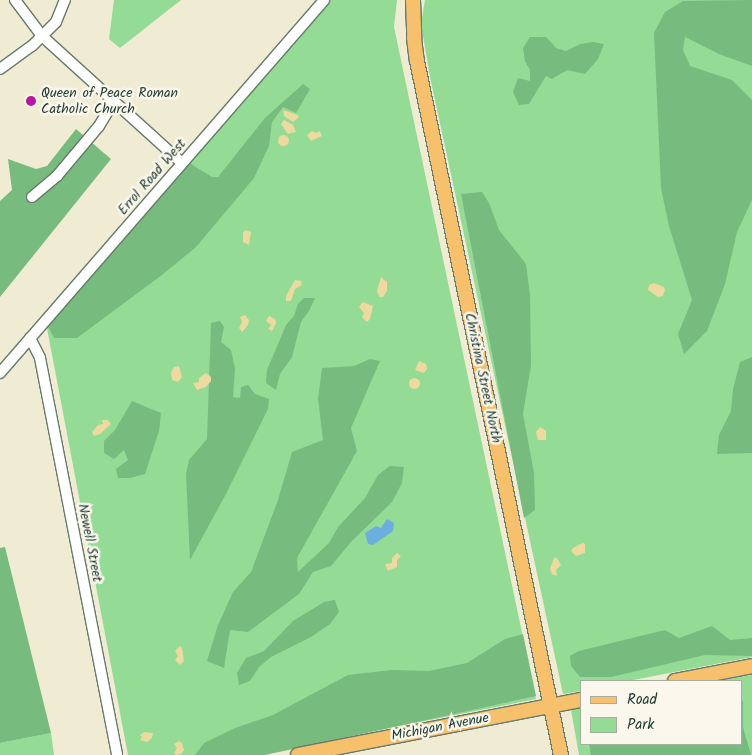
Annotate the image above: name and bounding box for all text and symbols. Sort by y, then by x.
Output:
place label: Queen of Peace Roman Catholic Church [41,85,178,118]
marker: Queen of Peace Roman Catholic Church [25,95,37,107]
street label: Errol Road West [114,136,190,218]
street label: Christina Street North [461,311,505,445]
street label: Newell Street [74,502,106,584]
legend [580,680,742,745]
text: Road [627,688,657,712]
street label: Michigan Avenue [390,709,490,745]
text: Park [627,713,654,737]

